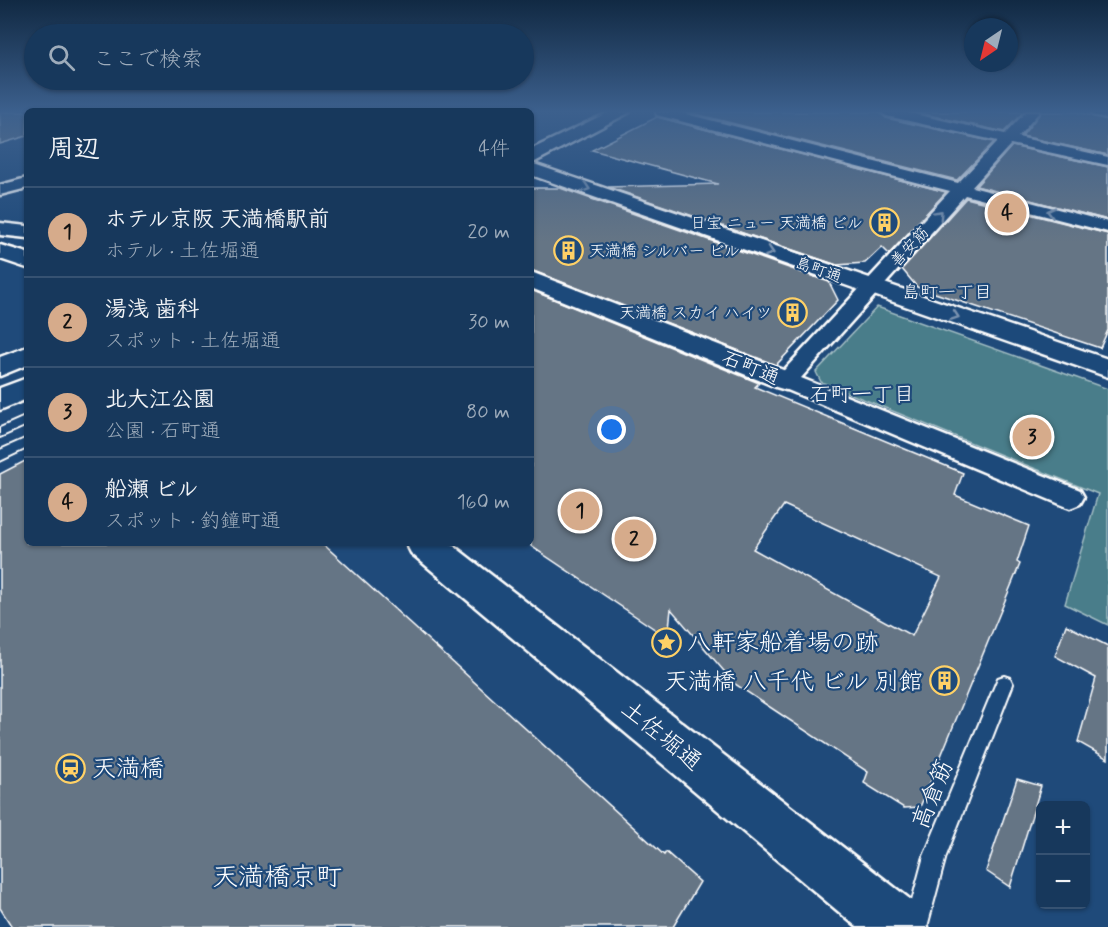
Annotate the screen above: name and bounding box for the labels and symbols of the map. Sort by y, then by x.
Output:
north arrow [964,18,1018,72]
one-way arrow [580,180,591,193]
pin: 4 [988,190,1026,236]
building icon: 日宝 ニュー 天満橋 ビル [868,206,900,238]
one-way arrow [1046,207,1056,220]
one-way arrow [932,210,943,220]
place label: 日宝 ニュー 天満橋 ビル [690,213,863,234]
street label: 善安筋 [886,222,934,272]
building icon: 天満橋 シルバー ビル [552,234,584,266]
place label: 天満橋 シルバー ビル [589,241,740,262]
one-way arrow [764,245,775,258]
street label: 島町通 [792,253,845,288]
district label: 島町一丁目 [902,281,992,305]
building icon: 天満橋 スカイ ハイツ [777,296,809,328]
place label: 天満橋 スカイ ハイツ [619,303,772,324]
one-way arrow [949,309,960,321]
street label: 石町通 [718,345,783,392]
district label: 石町一丁目 [810,381,915,409]
pin: 3 [1012,414,1052,460]
your location [597,415,626,444]
pin: 1 [560,488,600,534]
pin: 2 [614,516,654,562]
place icon: 八軒家船着場の跡 [650,626,682,658]
place label: 八軒家船着場の跡 [687,628,879,659]
building icon: 天満橋 八千代 ビル 別館 [928,665,960,697]
place label: 天満橋 八千代 ビル 別館 [664,667,923,698]
street label: 土佐堀通 [614,694,708,778]
station icon: 天満橋 [55,752,87,784]
place label: 天満橋 [92,754,164,785]
street label: 高倉筋 [906,755,961,834]
district label: 天満橋京町 [212,861,342,895]

